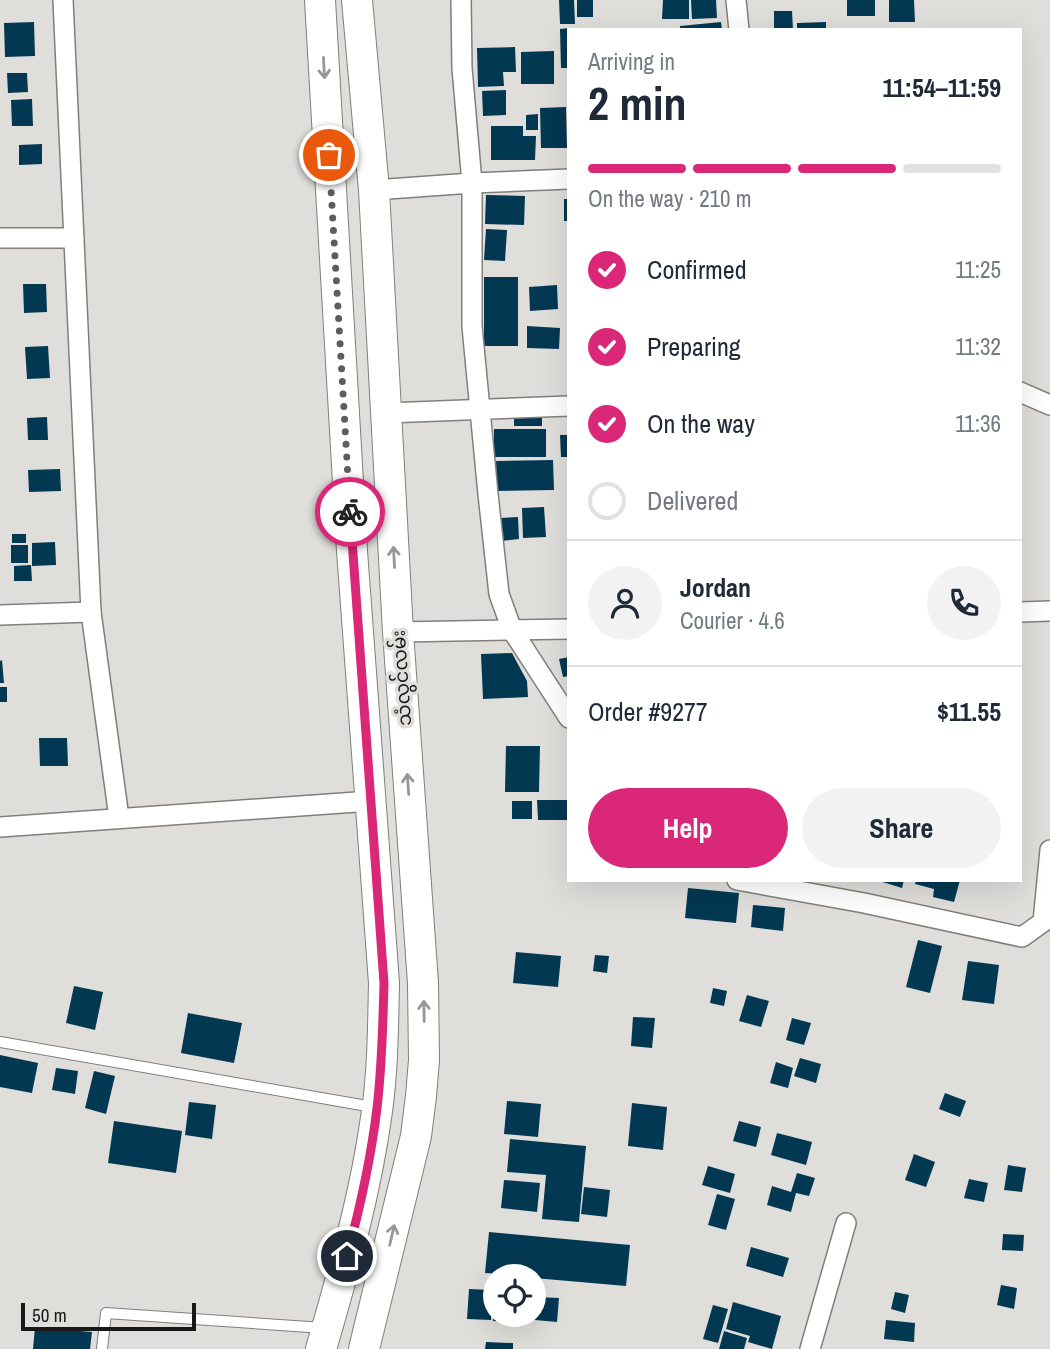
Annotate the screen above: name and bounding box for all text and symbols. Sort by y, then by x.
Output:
text: Arriving in [588,46,675,77]
one-way arrow [318,56,331,79]
text: 11:54–11:59 [882,70,1001,105]
text: 2 min [588,72,687,134]
pin [299,125,359,185]
icon: bag [310,136,348,174]
text: On the way · 210 m [588,183,752,214]
icon: check [588,251,626,289]
text: Confirmed [647,252,747,287]
text: 11:25 [955,254,1001,285]
icon: check [588,328,626,366]
text: Preparing [647,329,741,364]
text: 11:32 [955,331,1001,362]
icon: check [588,405,626,443]
text: On the way [647,406,755,441]
text: 11:36 [955,408,1001,439]
courier [315,477,385,547]
text: Delivered [647,483,738,518]
icon: bike [331,493,369,531]
one-way arrow [387,546,400,569]
button: person [588,566,662,640]
button: phone [927,566,1001,640]
text: Jordan [680,570,751,605]
text: Courier · 4.6 [680,605,785,636]
street label: သံလွင်လမ်း [384,629,420,727]
text: Order #9277 [588,694,708,729]
text: $11.55 [937,694,1001,729]
one-way arrow [401,773,414,796]
button: Help [588,788,788,868]
button: Share [802,788,1001,868]
one-way arrow [417,1000,431,1023]
one-way arrow [386,1224,399,1247]
pin [317,1226,377,1286]
icon: home [328,1237,366,1275]
map controls [483,1264,546,1327]
button: locate [483,1264,546,1327]
scale bar [21,1300,196,1332]
text: 50 m [32,1302,67,1328]

